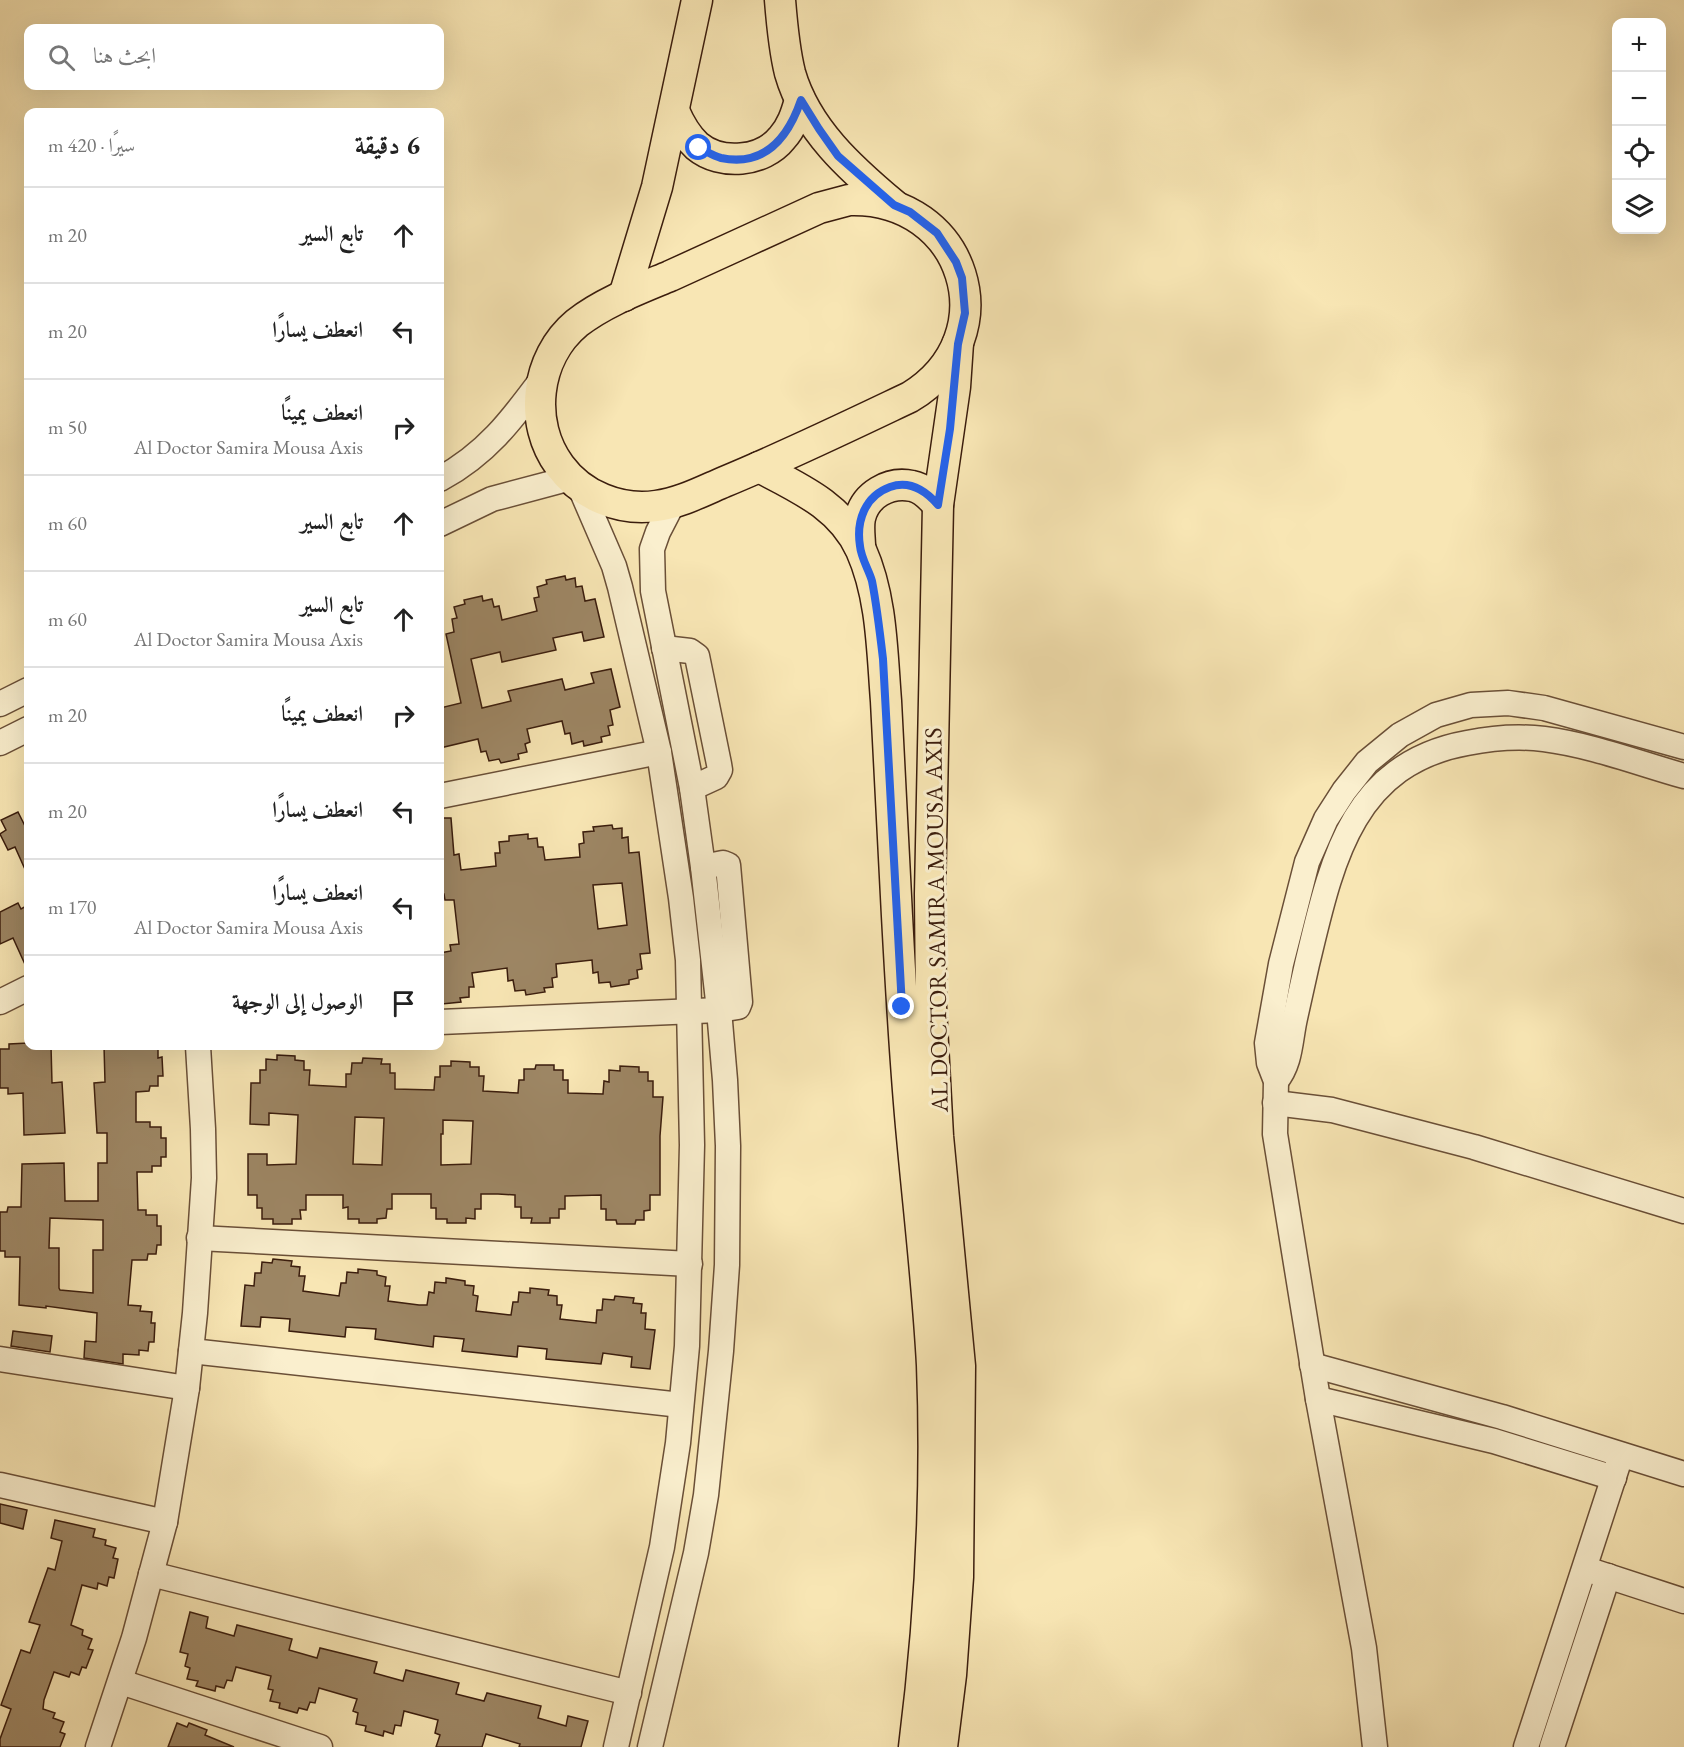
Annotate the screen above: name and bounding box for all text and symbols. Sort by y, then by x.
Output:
map controls [1612,18,1666,234]
button: + [1612,18,1666,72]
search box [24,24,444,90]
icon: search [45,41,78,74]
text: ابحث هنا [93,41,156,70]
button: − [1612,72,1666,126]
button: locate [1612,126,1666,180]
text: 6 دقيقة [355,128,420,162]
text: سيرًا · 420 m [48,132,135,158]
route start [685,134,711,160]
button: layers [1612,180,1666,234]
text: تابع السير [300,219,363,248]
icon: ahead [387,219,420,252]
text: 20 m [48,222,87,248]
text: انعطف يسارًا [272,315,363,344]
icon: left [387,315,420,348]
text: 20 m [48,318,87,344]
text: انعطف يمينًا [281,398,363,427]
icon: right [387,411,420,444]
text: 50 m [48,414,87,440]
text: Al Doctor Samira Mousa Axis [134,434,363,460]
text: تابع السير [300,507,363,536]
icon: ahead [387,507,420,540]
text: 60 m [48,510,87,536]
text: تابع السير [300,590,363,619]
icon: ahead [387,603,420,636]
text: 60 m [48,606,87,632]
text: Al Doctor Samira Mousa Axis [134,626,363,652]
text: انعطف يمينًا [281,699,363,728]
icon: right [387,699,420,732]
text: 20 m [48,702,87,728]
street label: AL DOCTOR SAMIRA MOUSA AXIS [917,727,955,1114]
text: انعطف يسارًا [272,795,363,824]
icon: left [387,795,420,828]
text: 20 m [48,798,87,824]
text: انعطف يسارًا [272,878,363,907]
icon: left [387,891,420,924]
text: 170 m [48,894,96,920]
text: Al Doctor Samira Mousa Axis [134,914,363,940]
text: الوصول إلى الوجهة [232,987,363,1016]
icon: arrive [387,987,420,1020]
route end [888,993,914,1019]

